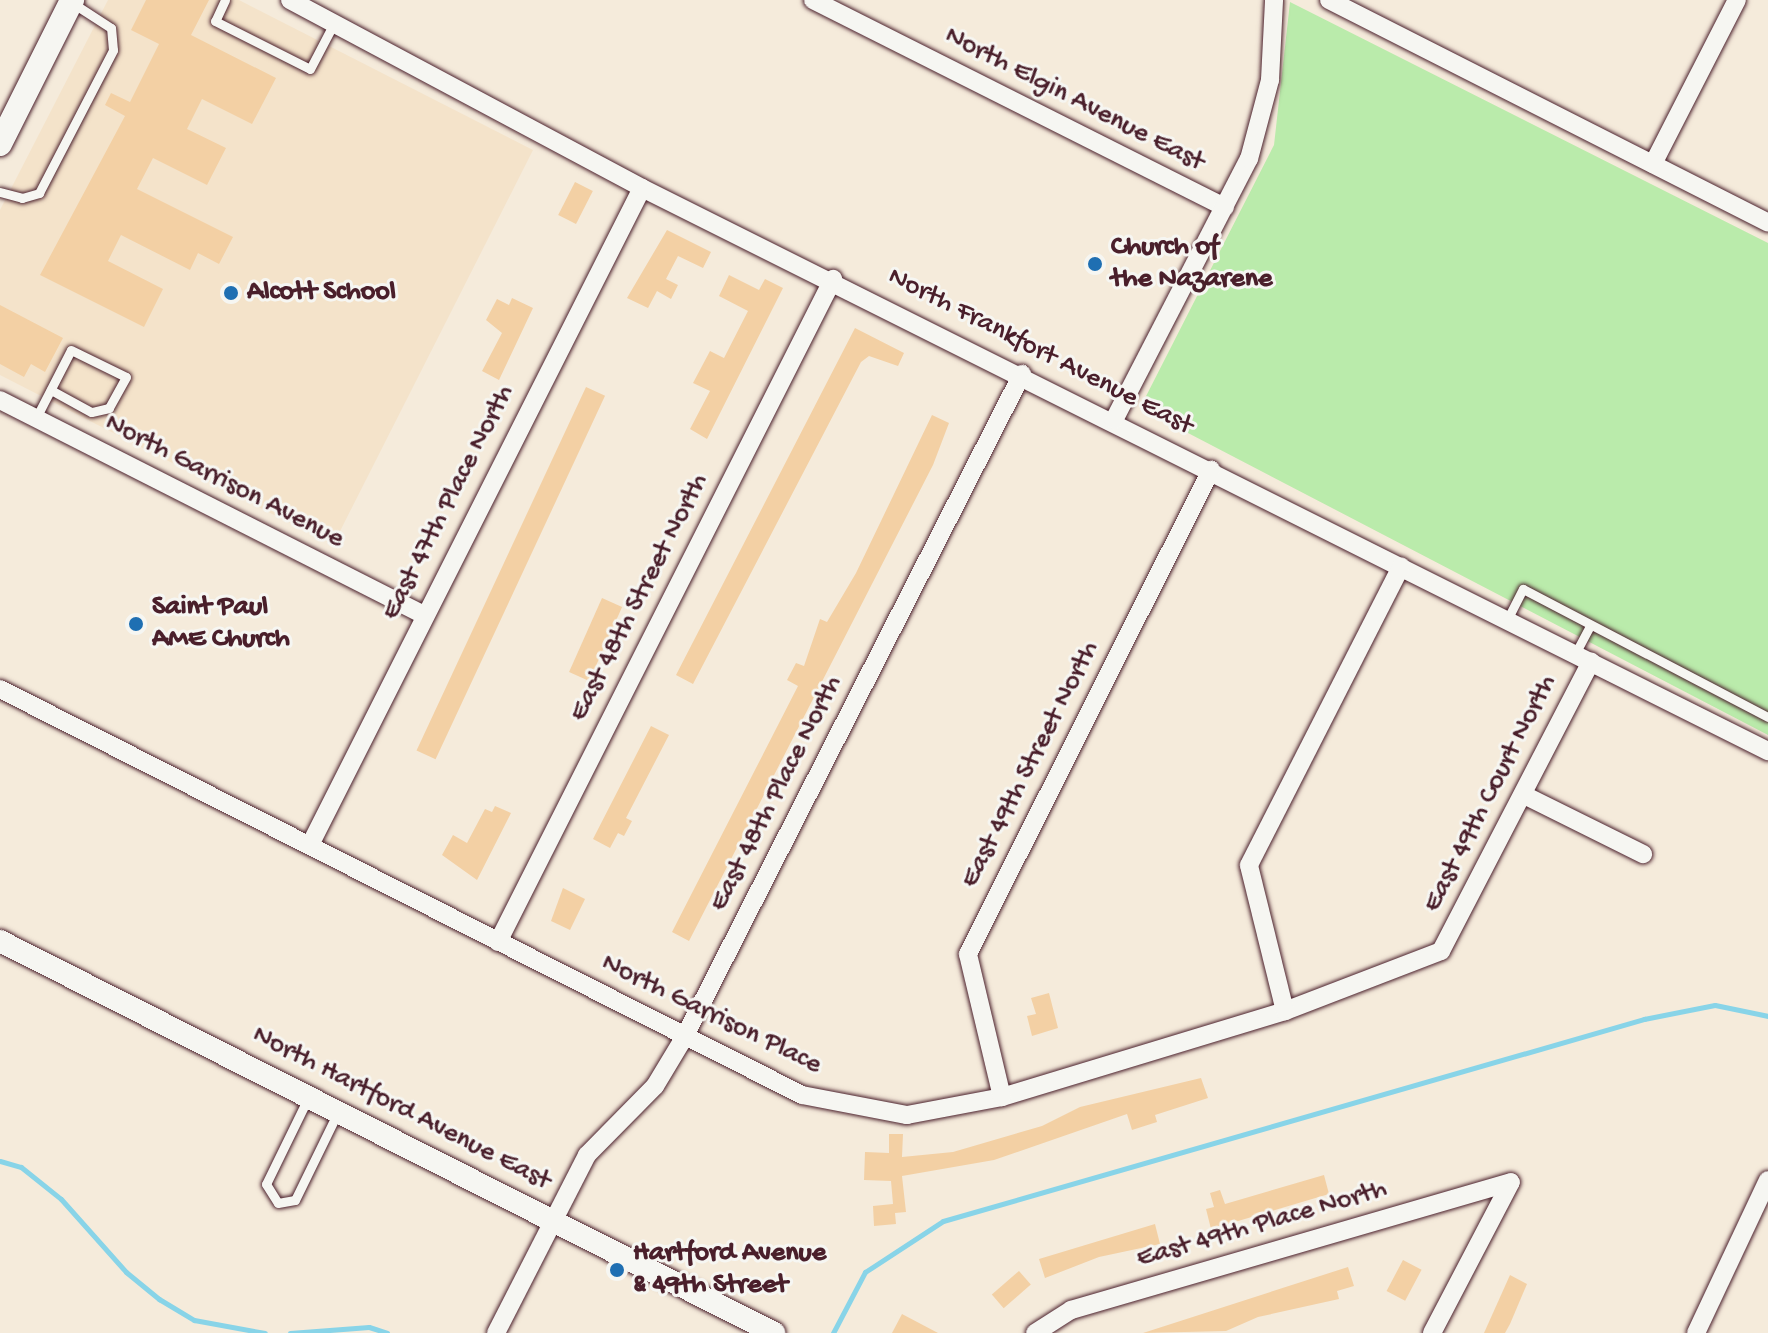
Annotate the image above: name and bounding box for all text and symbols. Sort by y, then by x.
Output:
street label: North Elgin Avenue East [939,20,1209,180]
place label: Church of the Nazarene [1111,231,1272,297]
marker: Church of the Nazarene [1086,255,1104,273]
street label: North Frankfort Avenue East [882,260,1198,444]
place label: Alcott School [247,276,396,310]
marker: Alcott School [222,284,240,302]
street label: East 47th Place North [375,380,523,626]
street label: North Garrison Avenue [99,407,349,557]
street label: East 48th Street North [563,469,717,727]
place label: Saint Paul AME Church [152,591,290,657]
marker: Saint Paul AME Church [127,615,145,633]
street label: East 49th Street North [954,636,1108,894]
street label: East 49th Court North [1417,670,1565,918]
street label: East 48th Place North [703,671,851,917]
street label: North Garrison Place [595,947,827,1083]
street label: North Hartford Avenue East [246,1019,556,1199]
street label: East 49th Place North [1133,1173,1391,1277]
place label: Hartford Avenue & 49th Street [633,1237,826,1303]
marker: Hartford Avenue & 49th Street [608,1261,626,1279]

